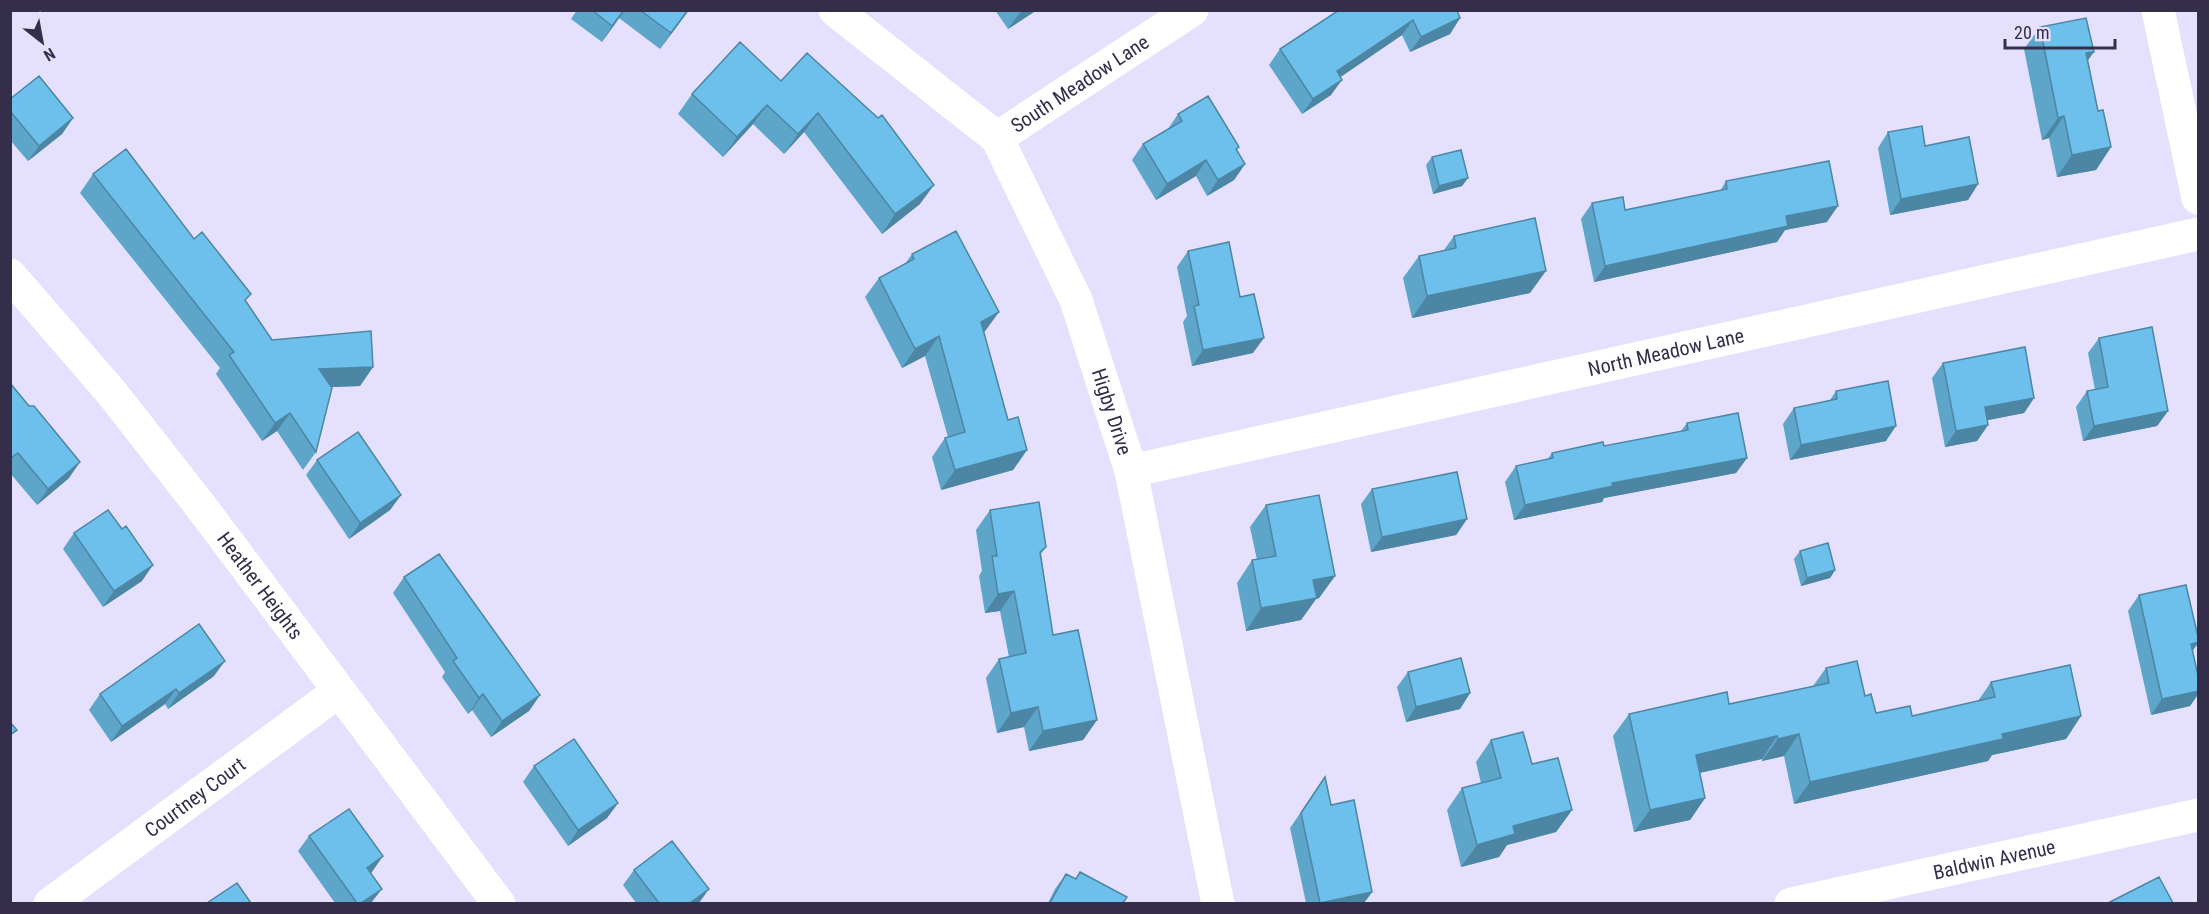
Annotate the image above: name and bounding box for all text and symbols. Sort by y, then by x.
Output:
north arrow [12,12,72,72]
scale bar [2005,12,2114,50]
text: 20 m [2014,22,2049,43]
street label: South Meadow Lane [1006,30,1153,138]
text: N [40,44,59,65]
street label: North Meadow Lane [1586,323,1746,381]
street label: Higby Drive [1087,365,1137,458]
street label: Heather Heights [212,527,308,644]
street label: Courtney Court [140,752,250,842]
street label: Baldwin Avenue [1931,835,2058,885]

